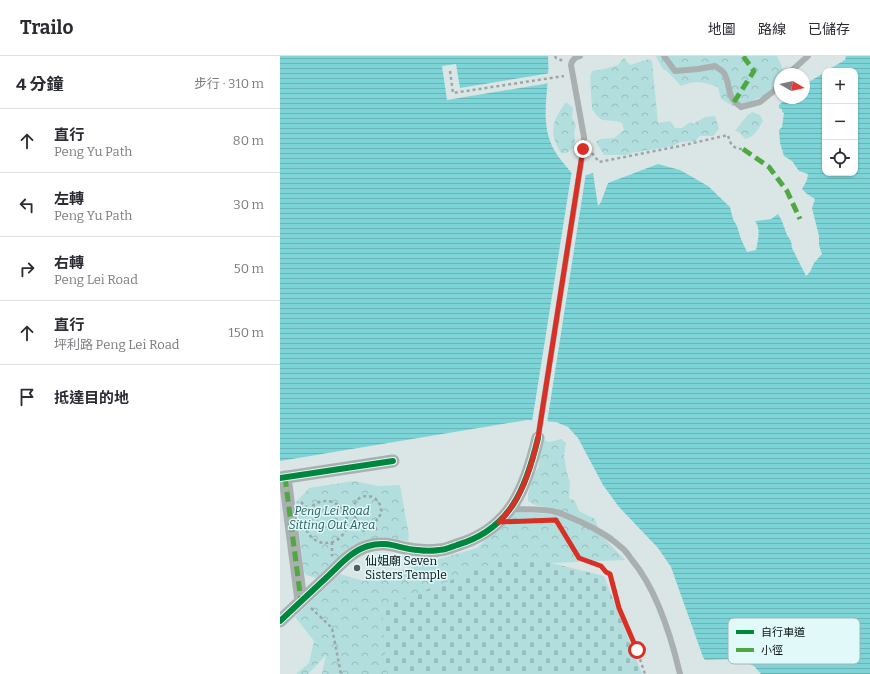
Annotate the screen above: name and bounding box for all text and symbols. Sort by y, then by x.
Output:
text: Trailo [20,16,73,39]
text: 地圖 [708,21,736,38]
text: 路線 [758,21,786,38]
text: 已儲存 [808,21,850,38]
north arrow [774,68,810,104]
map controls [822,68,858,176]
button: + [822,68,858,104]
text: 4 分鐘 [16,74,63,95]
text: 步行 · 310 m [194,76,264,91]
button: − [822,104,858,140]
text: 直行 [54,126,84,144]
icon: ahead [16,130,38,152]
text: 80 m [233,133,264,148]
route end [574,140,592,158]
button: locate [822,140,858,176]
text: Peng Yu Path [54,144,132,159]
text: 左轉 [54,190,84,208]
icon: left [16,194,38,216]
text: 30 m [233,197,264,212]
text: Peng Yu Path [54,208,132,223]
text: 右轉 [54,254,84,272]
icon: right [16,258,38,280]
text: 50 m [234,261,264,276]
text: Peng Lei Road [54,272,138,287]
text: 直行 [54,316,84,334]
icon: ahead [16,322,38,344]
text: 150 m [228,325,264,340]
text: 坪利路 Peng Lei Road [54,337,180,352]
icon: arrive [16,386,38,408]
text: 抵達目的地 [54,389,129,407]
park label: Peng Lei Road Sitting Out Area [289,504,375,532]
place label: 仙姐廟 Seven Sisters Temple [365,554,447,582]
marker: 仙姐廟 Seven Sisters Temple [352,563,362,573]
legend [728,618,860,664]
text: 自行車道 [761,626,805,639]
route start [628,641,646,659]
text: 小徑 [761,644,783,657]

